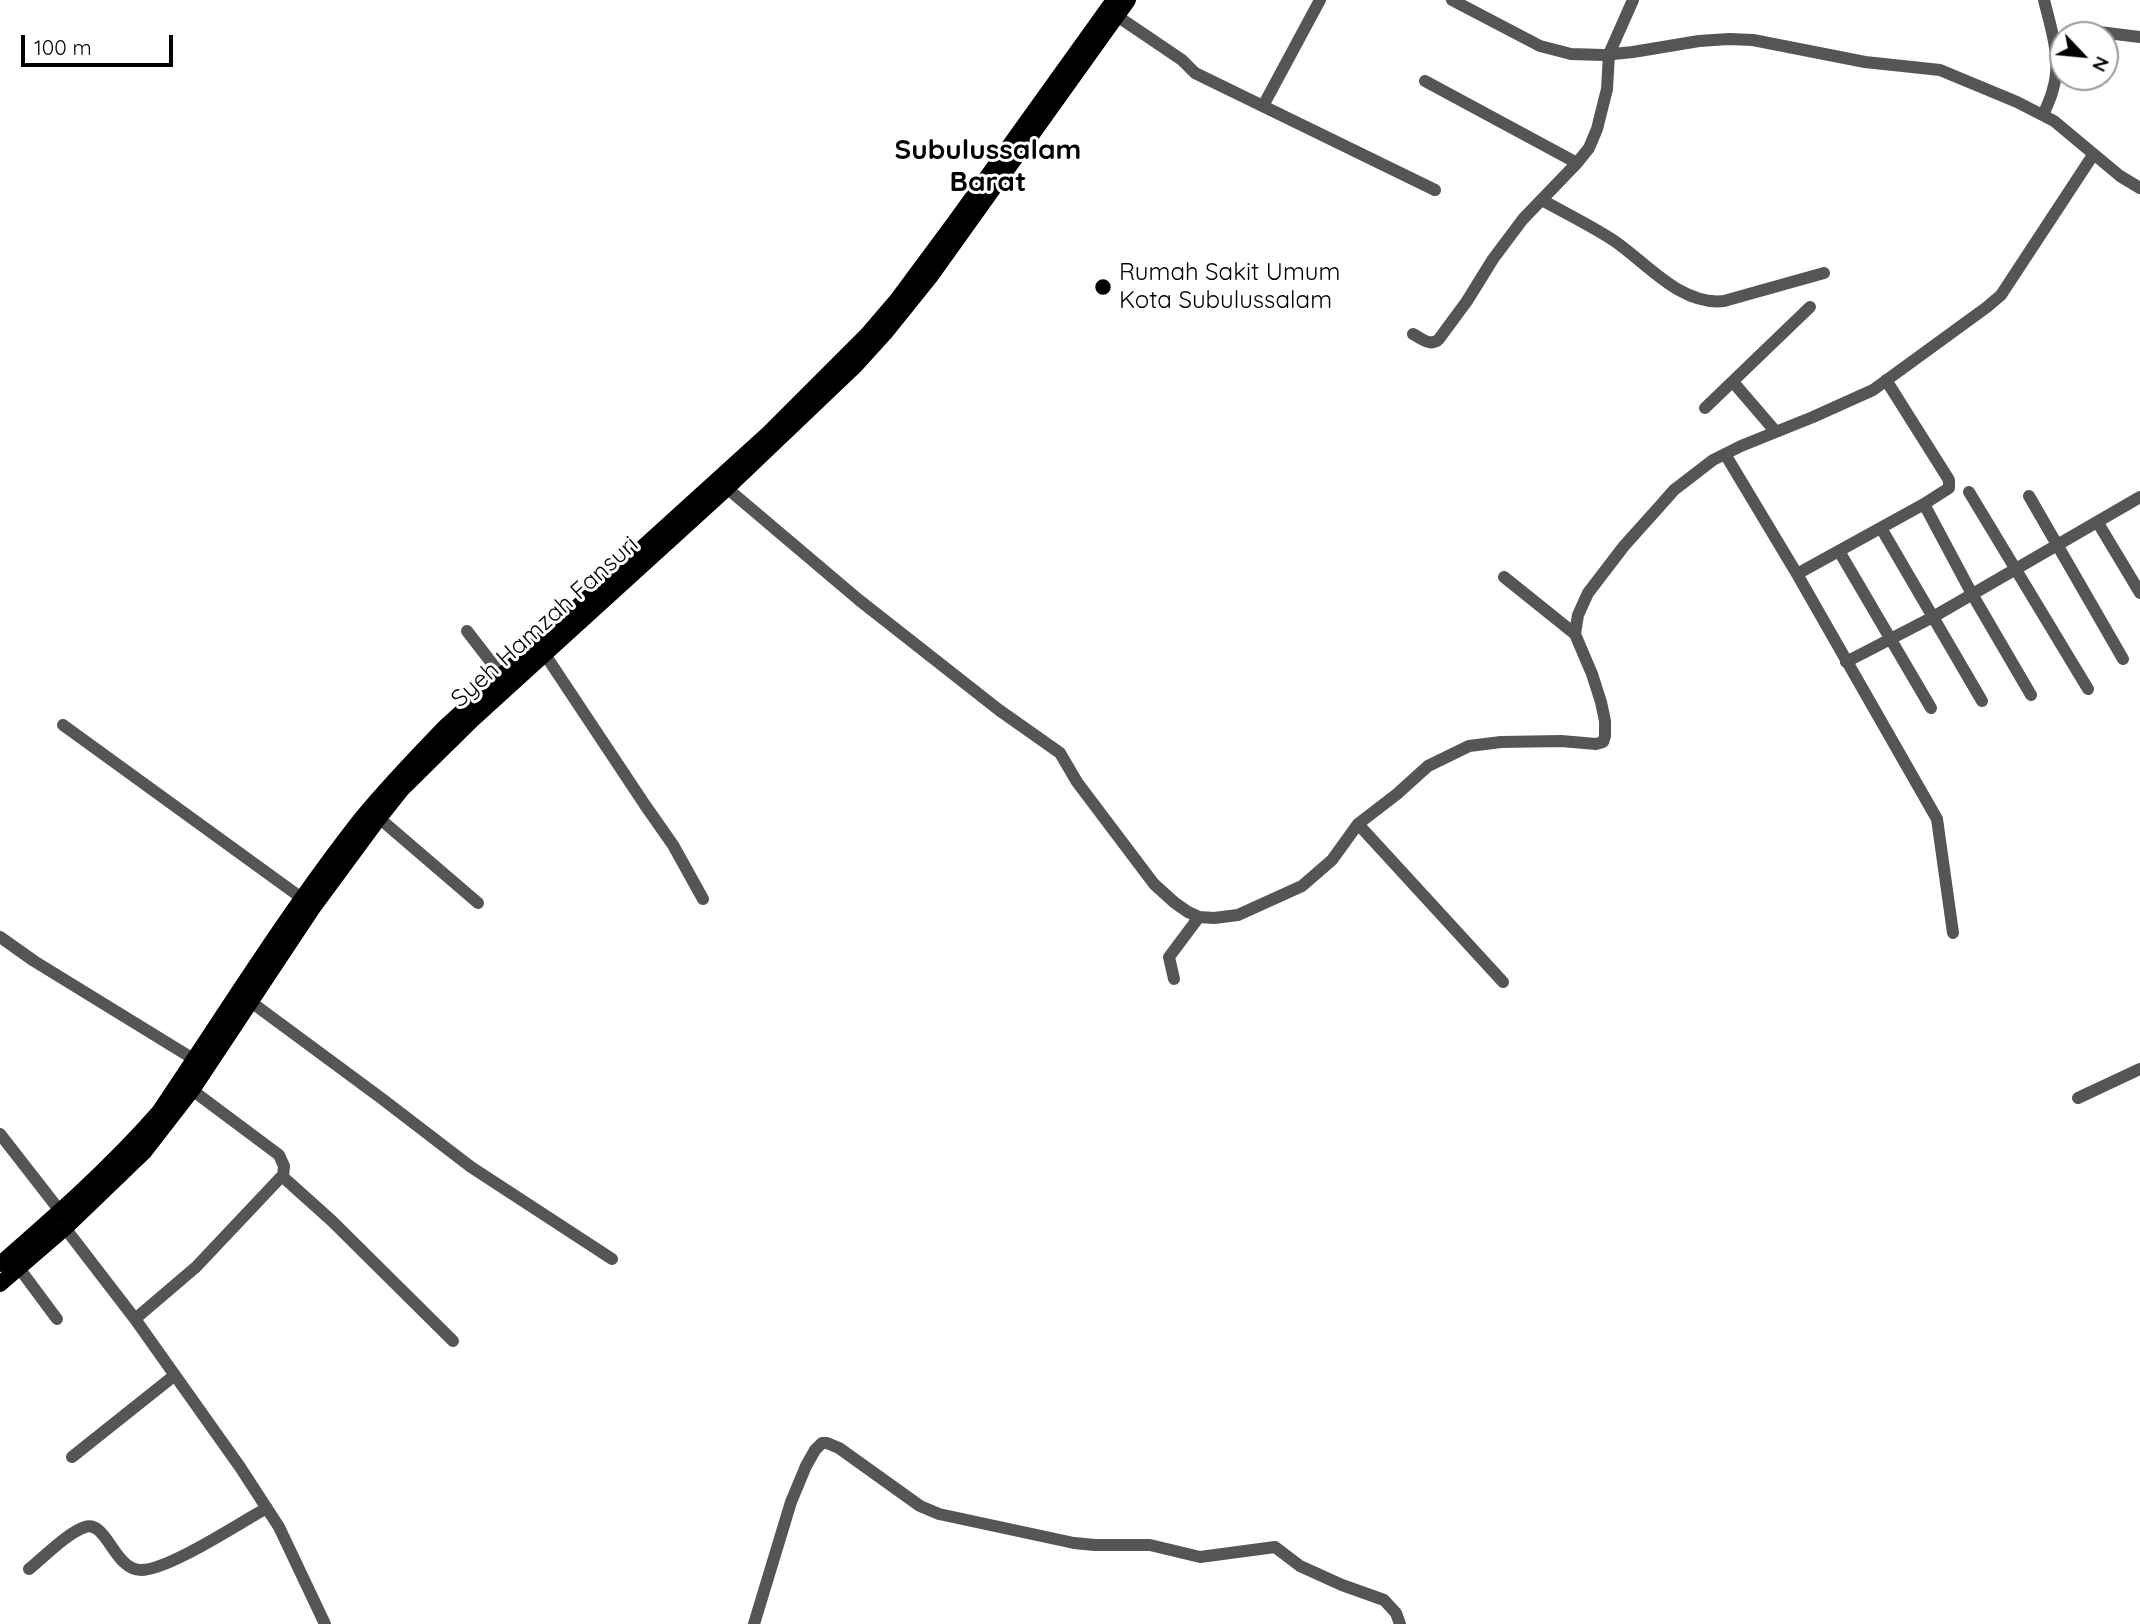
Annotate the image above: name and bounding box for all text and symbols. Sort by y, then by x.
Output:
scale bar [24,21,177,65]
north arrow [2049,21,2119,91]
text: 100 m [34,34,92,60]
text: N [2087,53,2115,76]
district label: Subulussalam Barat [895,134,1081,200]
place label: Rumah Sakit Umum Kota Subulussalam [1119,259,1340,315]
marker: Rumah Sakit Umum Kota Subulussalam [1093,277,1113,297]
street label: Syeh Hamzah Fansuri [446,531,644,713]

